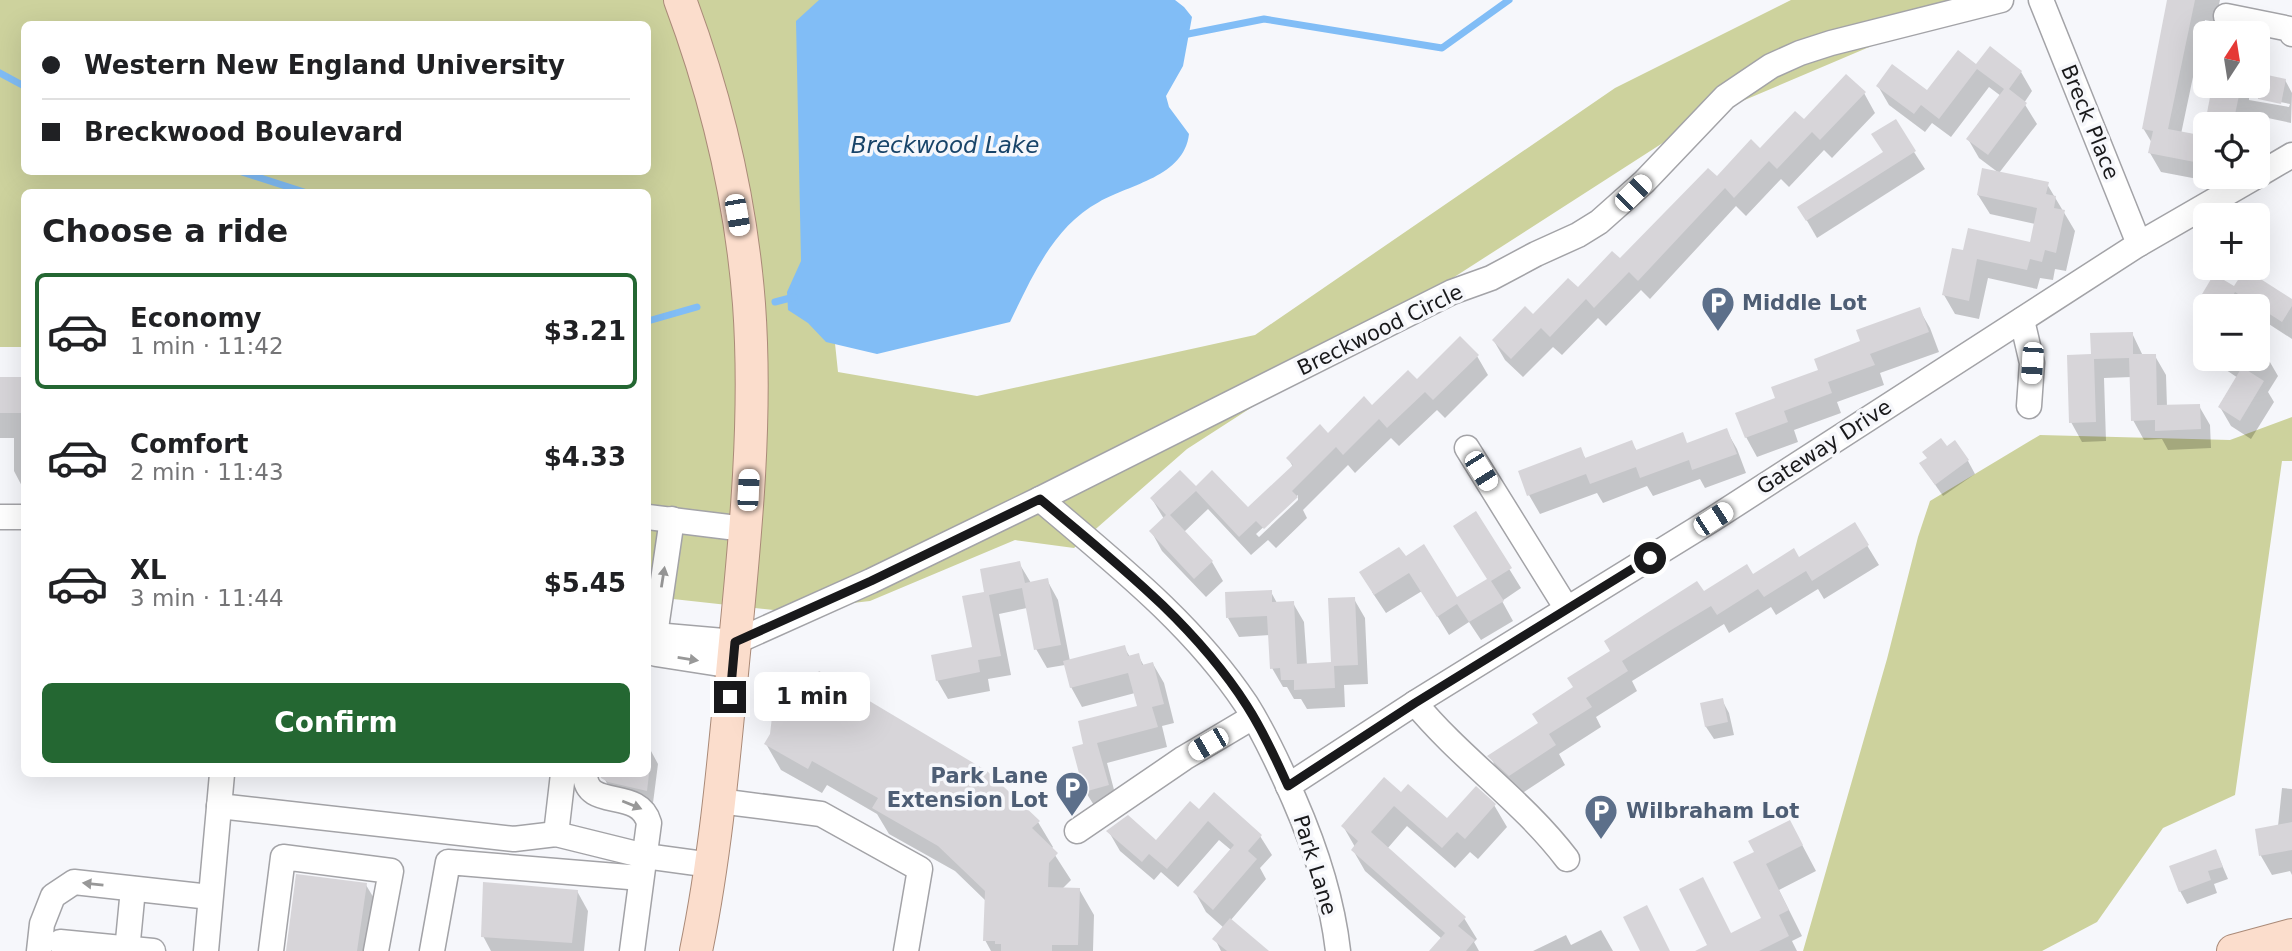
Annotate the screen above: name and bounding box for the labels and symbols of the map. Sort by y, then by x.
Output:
north arrow [2193,21,2270,98]
street label: Breck Place [2056,61,2124,183]
water label: Breckwood Lake [851,132,1039,158]
car [1611,171,1656,215]
car [724,192,751,238]
street label: Breckwood Circle [1293,280,1467,380]
parking icon: Middle Lot [1699,284,1737,333]
place label: Middle Lot [1742,291,1867,315]
car [2021,341,2044,385]
street label: Gateway Drive [1752,395,1896,499]
car [1461,448,1502,494]
car [737,468,760,512]
car [1690,499,1737,539]
route start [1634,542,1666,574]
one-way arrow [658,566,669,588]
one-way arrow [678,654,700,665]
callout: 1 min [754,672,870,722]
route end [714,681,746,713]
car [1185,724,1232,764]
place label: Park Lane Extension Lot [887,764,1048,812]
parking icon: Park Lane Extension Lot [1053,769,1091,818]
parking icon: Wilbraham Lot [1582,792,1620,841]
one-way arrow [622,799,643,810]
place label: Wilbraham Lot [1626,799,1799,823]
street label: Park Lane [1288,812,1342,918]
one-way arrow [82,879,104,890]

